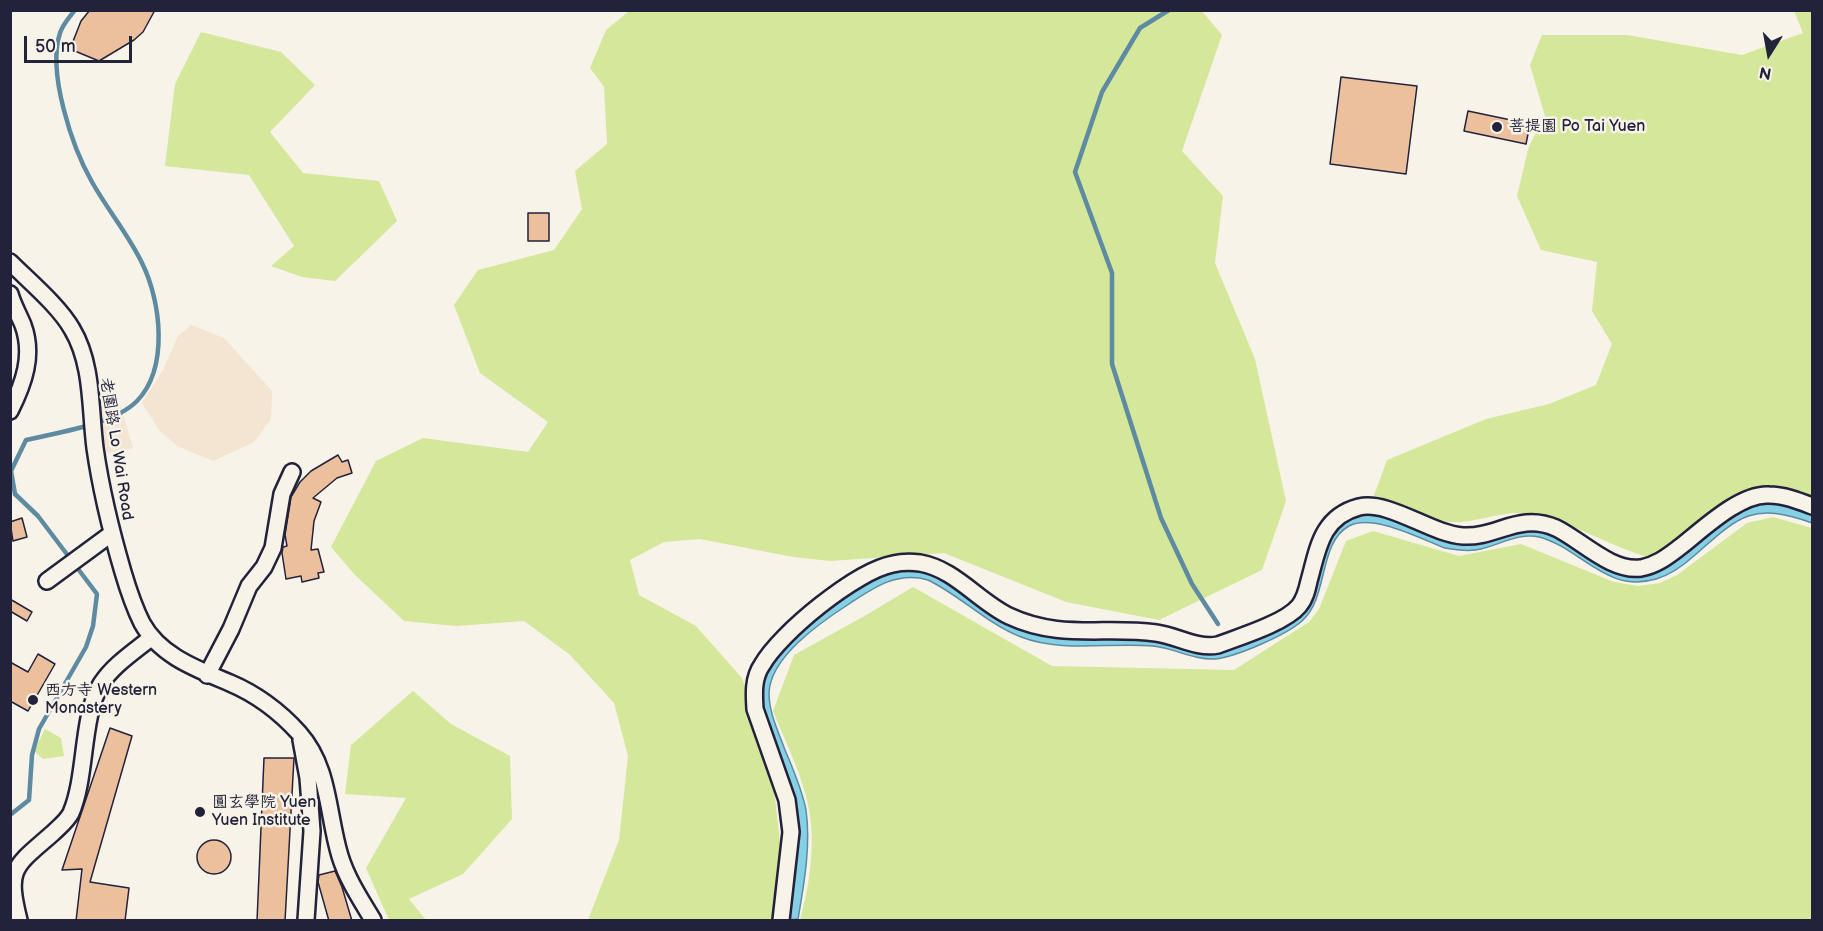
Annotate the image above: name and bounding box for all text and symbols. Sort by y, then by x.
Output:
scale bar [27,24,135,62]
north arrow [1739,24,1799,84]
text: 50 m [35,36,76,57]
text: N [1758,62,1773,83]
place label: 菩提園 Po Tai Yuen [1509,117,1645,137]
marker: 菩提園 Po Tai Yuen [1490,120,1504,134]
street label: 老圍路 Lo Wai Road [95,376,137,522]
place label: 西方寺 Western Monastery [45,681,157,719]
marker: 西方寺 Western Monastery [26,693,40,707]
place label: 圓玄學院 Yuen Yuen Institute [212,793,316,831]
marker: 圓玄學院 Yuen Yuen Institute [193,805,207,819]

